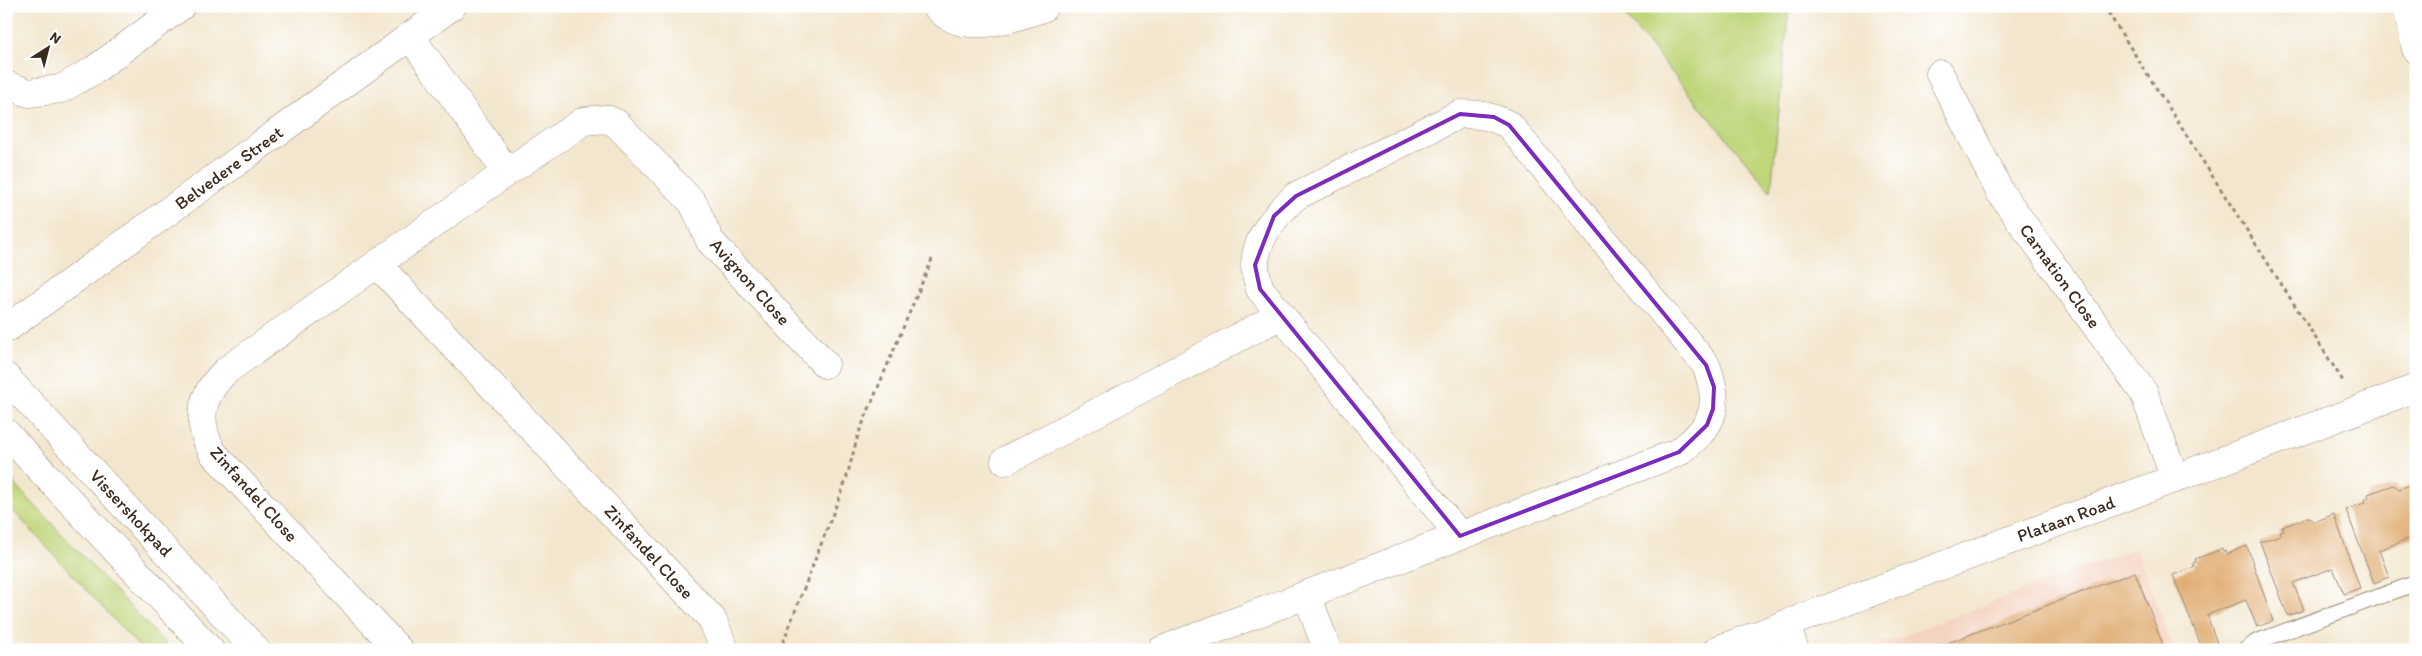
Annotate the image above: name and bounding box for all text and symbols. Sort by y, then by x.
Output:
north arrow [22,22,72,72]
text: N [47,28,64,48]
street label: Belvedere Street [171,121,288,215]
street label: Carnation Close [2015,219,2105,333]
street label: Avignon Close [705,234,795,330]
street label: Zinfandel Close [205,442,303,546]
street label: Vissershokpad [85,465,177,561]
street label: Plataan Road [2014,491,2118,547]
street label: Zinfandel Close [600,500,698,604]

